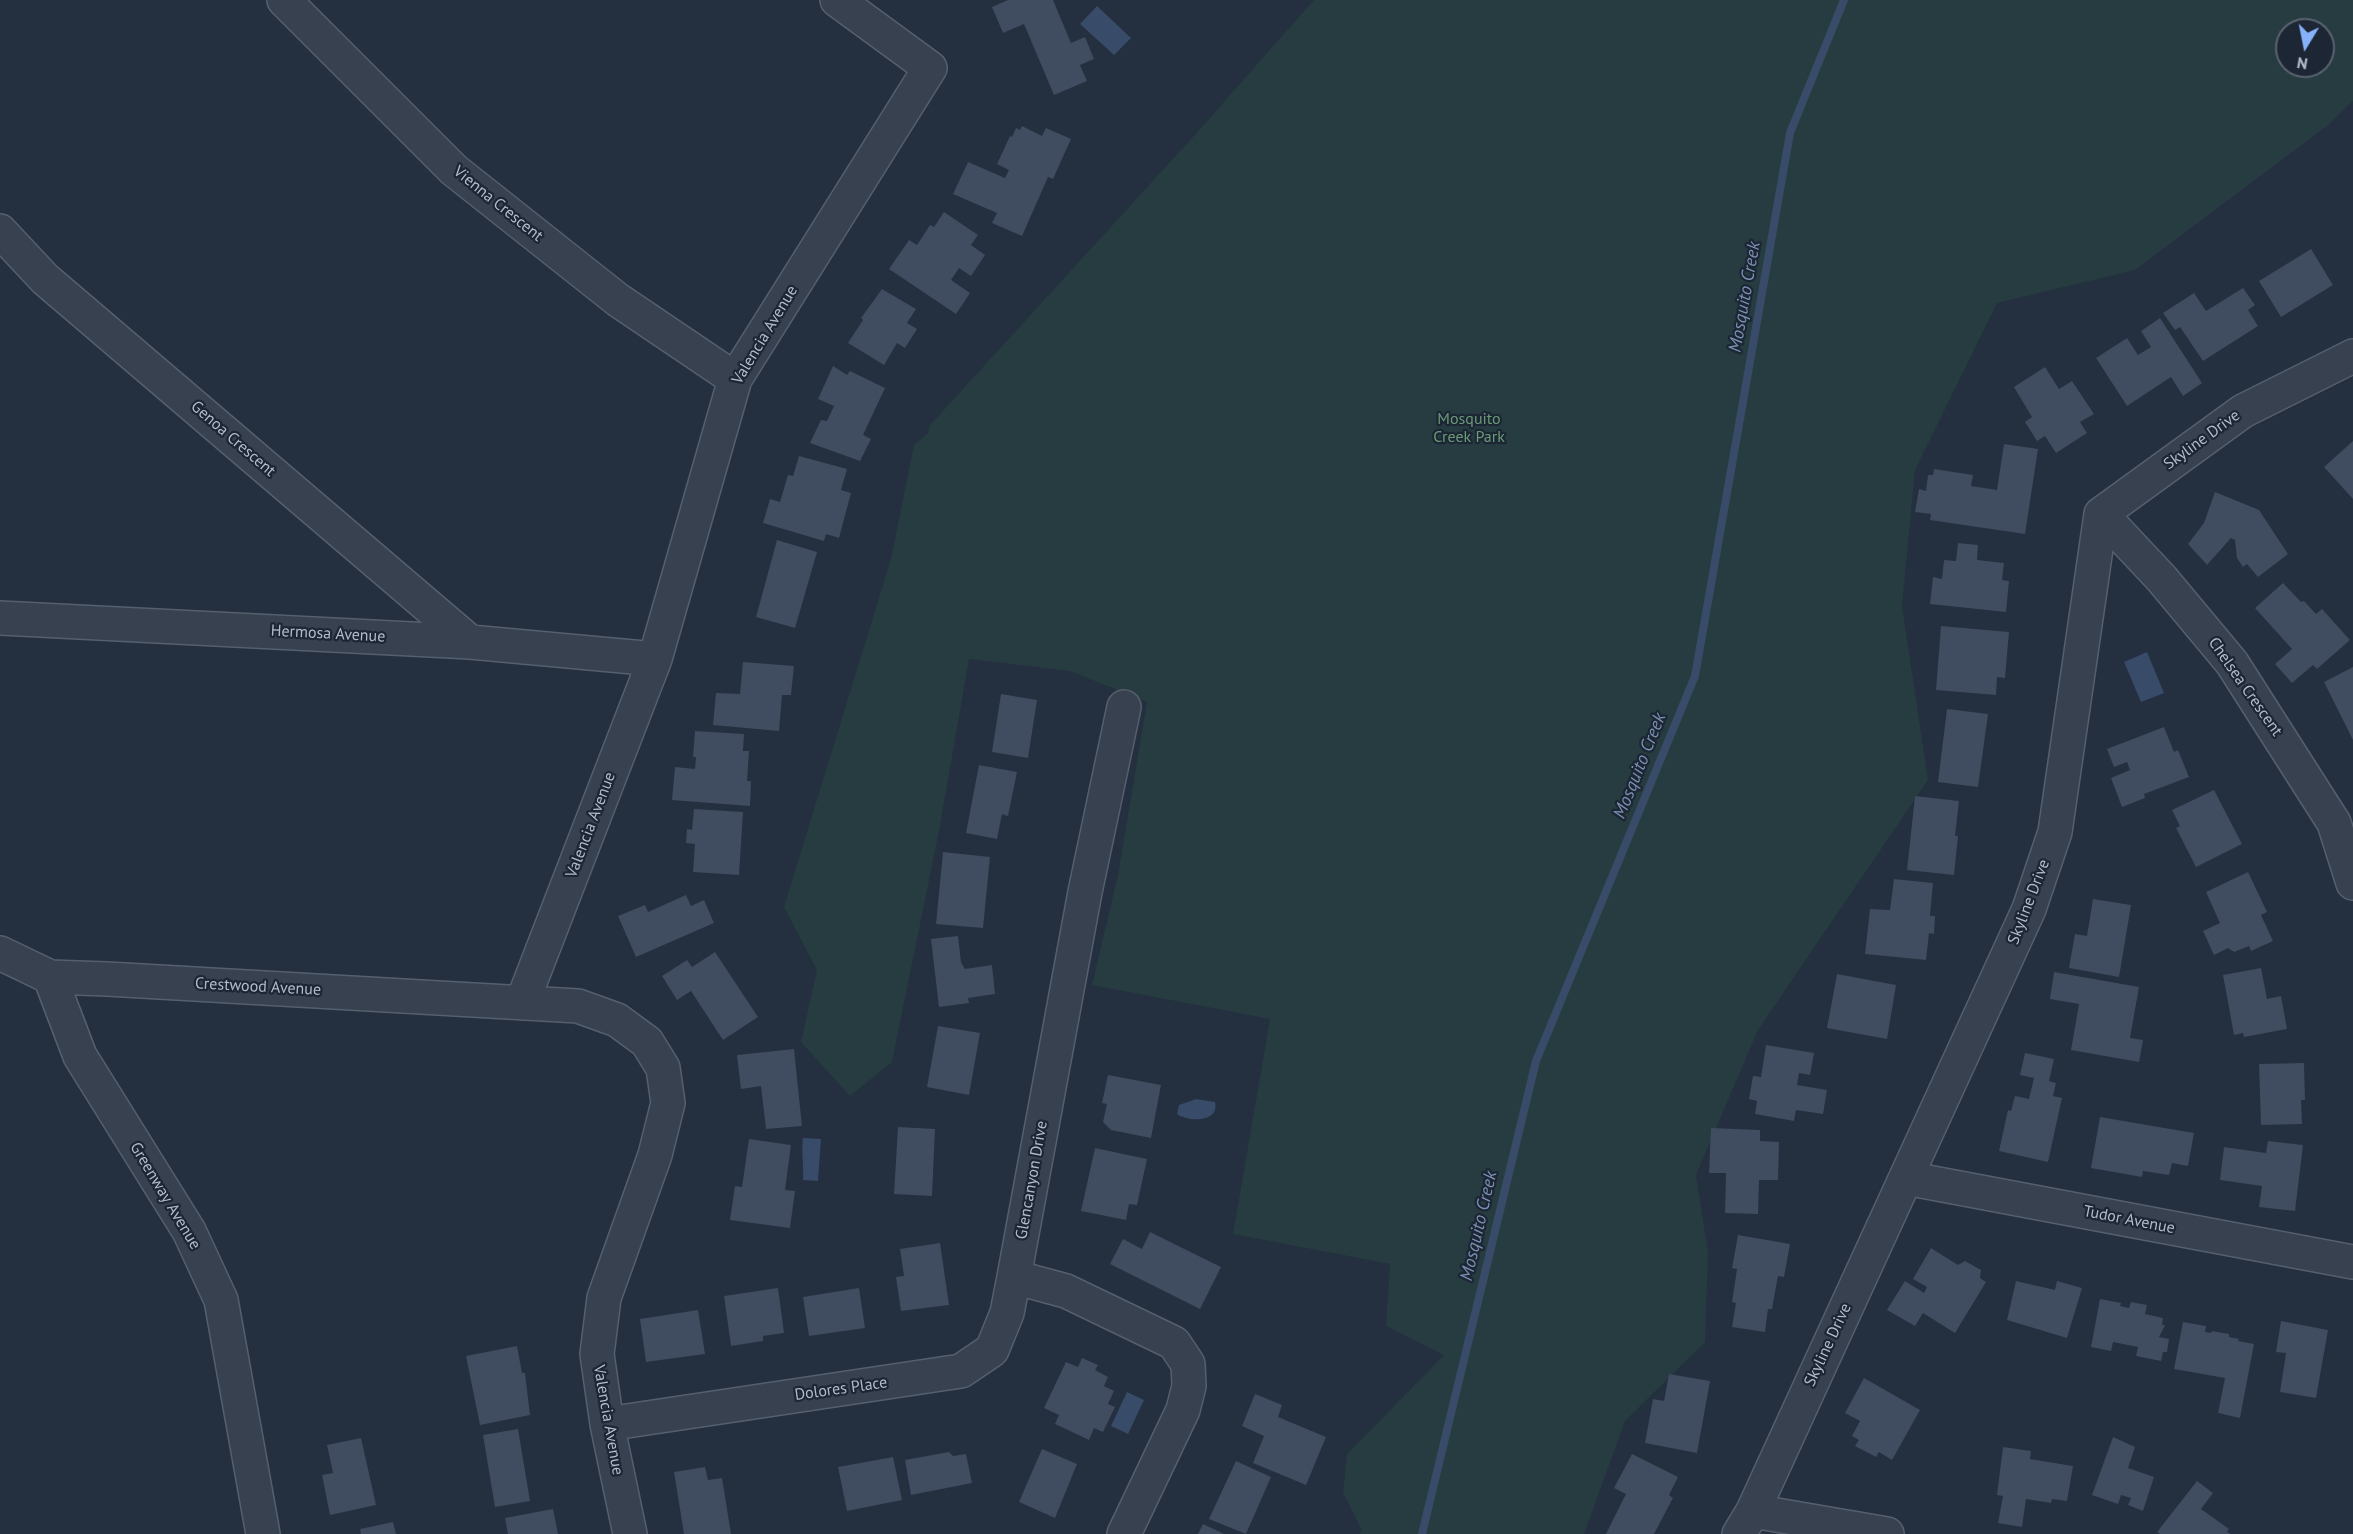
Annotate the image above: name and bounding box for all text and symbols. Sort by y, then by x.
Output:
north arrow [2275,18,2335,78]
text: N [2295,53,2309,75]
street label: Vienna Crescent [449,162,547,246]
water label: Mosquito Creek [1725,240,1765,354]
street label: Valencia Avenue [728,282,802,388]
street label: Genoa Crescent [187,397,279,481]
street label: Skyline Drive [2160,406,2244,474]
park label: Mosquito Creek Park [1433,409,1505,447]
street label: Hermosa Avenue [270,621,386,647]
street label: Chelsea Crescent [2204,634,2286,740]
water label: Mosquito Creek [1609,710,1671,822]
street label: Valencia Avenue [562,770,620,880]
street label: Skyline Drive [2004,857,2054,947]
street label: Crestwood Avenue [194,974,322,1000]
street label: Glencanyon Drive [1012,1119,1052,1241]
street label: Greenway Avenue [125,1139,205,1253]
water label: Mosquito Creek [1456,1169,1502,1283]
street label: Tudor Avenue [2082,1202,2176,1238]
street label: Skyline Drive [1800,1300,1856,1390]
street label: Valencia Avenue [589,1363,627,1477]
street label: Dolores Place [793,1373,889,1405]

